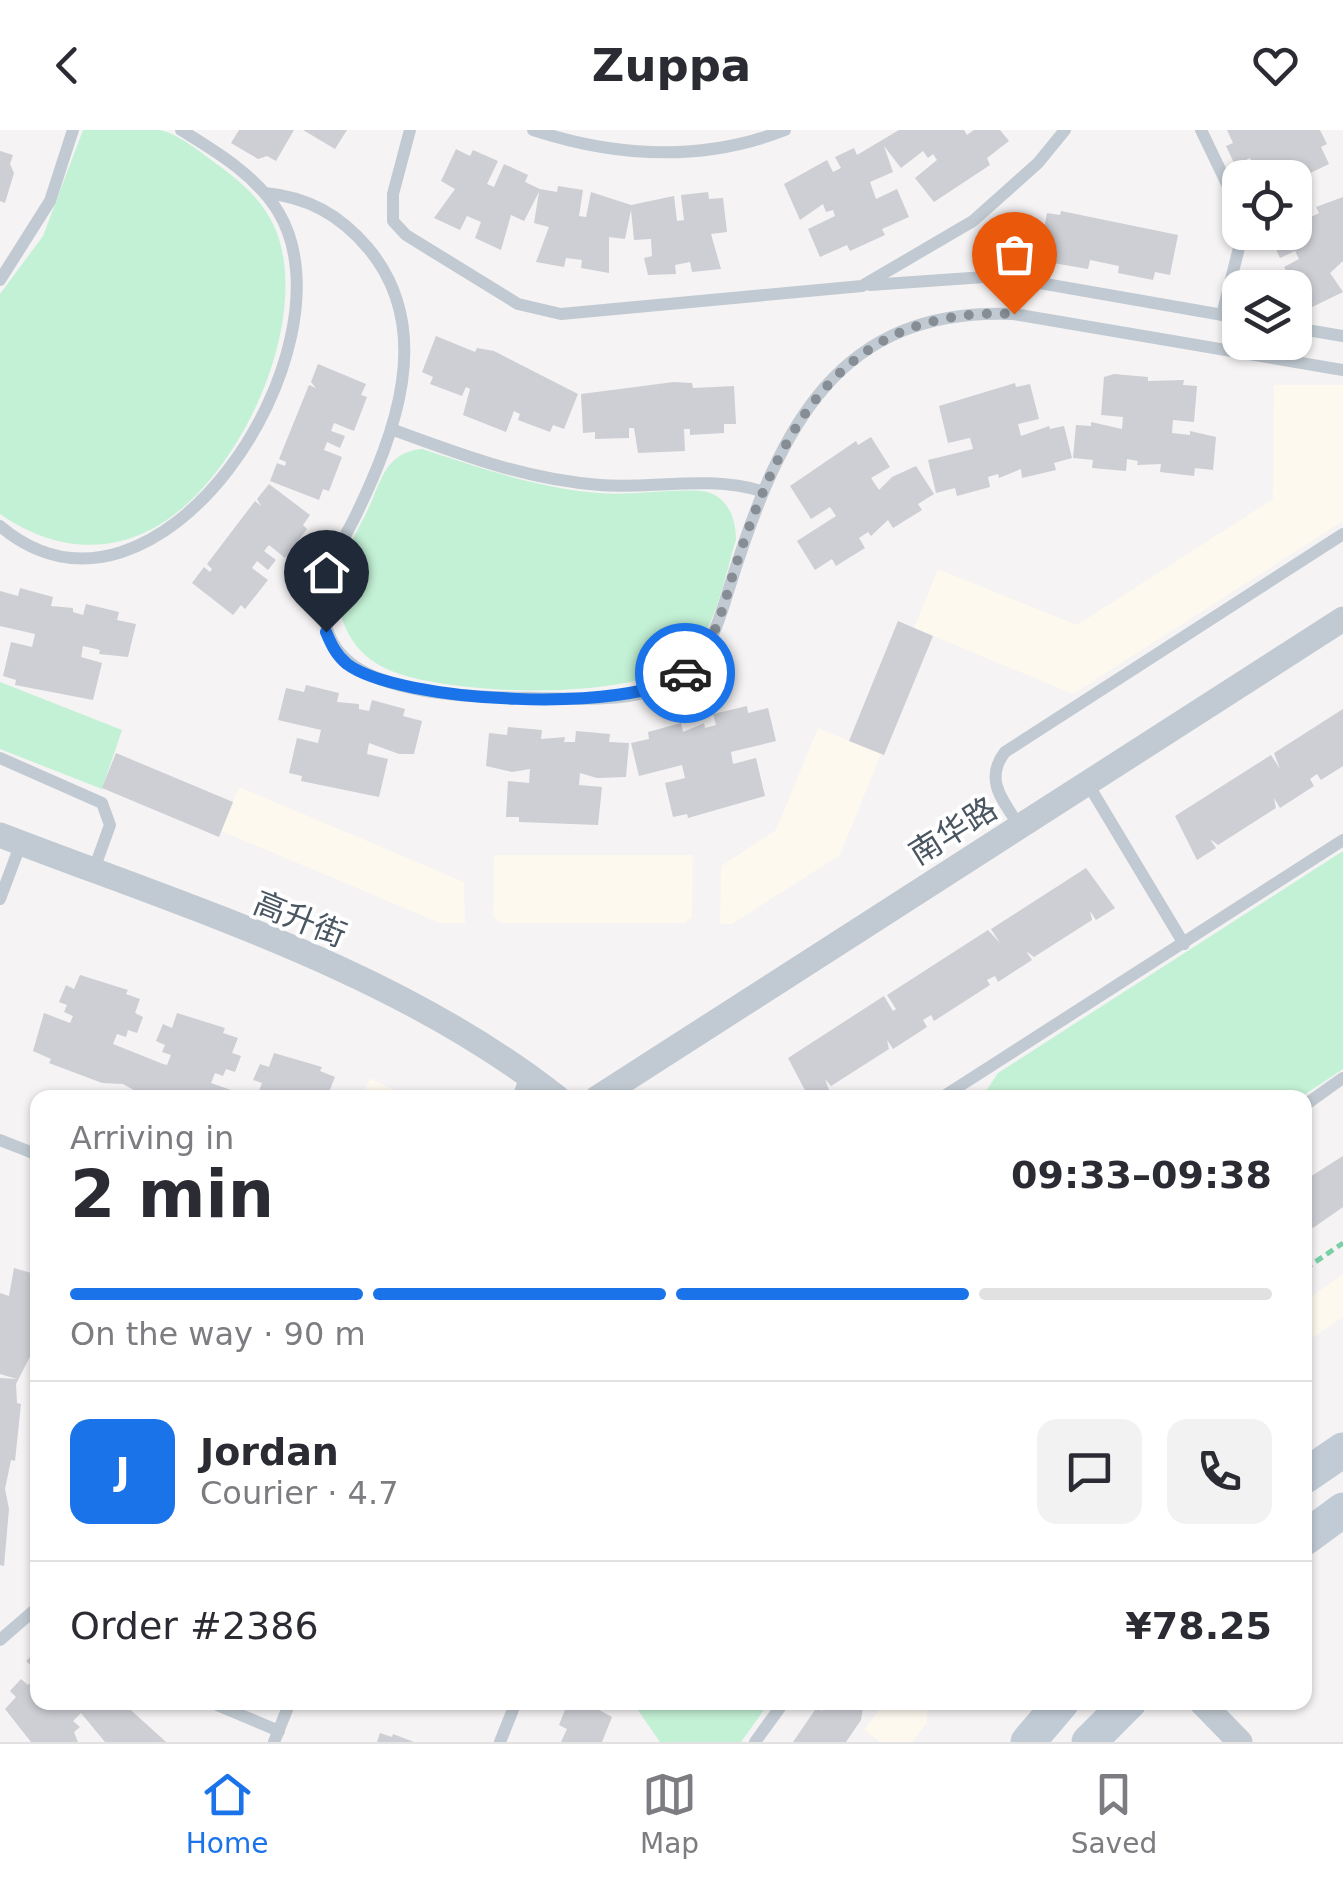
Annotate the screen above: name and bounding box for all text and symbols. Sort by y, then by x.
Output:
icon: back [40,38,95,93]
icon: heart [1248,38,1303,93]
text: Zuppa [592,39,751,92]
map controls [1222,160,1312,360]
button: locate [1222,160,1312,250]
pin [972,212,1057,315]
icon: bag [987,227,1042,282]
button: layers [1222,270,1312,360]
pin [284,530,369,633]
icon: home [299,545,354,600]
courier [635,623,735,723]
icon: car [658,646,713,701]
street label: 南华路 [902,789,1004,873]
street label: 高升街 [248,883,352,955]
text: Arriving in [70,1119,234,1157]
text: 09:33–09:38 [1011,1153,1272,1197]
text: 2 min [70,1157,274,1232]
text: On the way · 90 m [70,1315,366,1353]
button: chat [1037,1419,1142,1524]
button: phone [1167,1419,1272,1524]
text: Jordan [200,1430,339,1474]
text: J [115,1449,130,1493]
text: Courier · 4.7 [200,1474,399,1512]
text: Order #2386 [70,1604,319,1648]
text: ¥78.25 [1125,1604,1272,1648]
tab: Home [186,1767,268,1860]
tab: Map [640,1767,699,1860]
tab: Saved [1071,1767,1157,1860]

